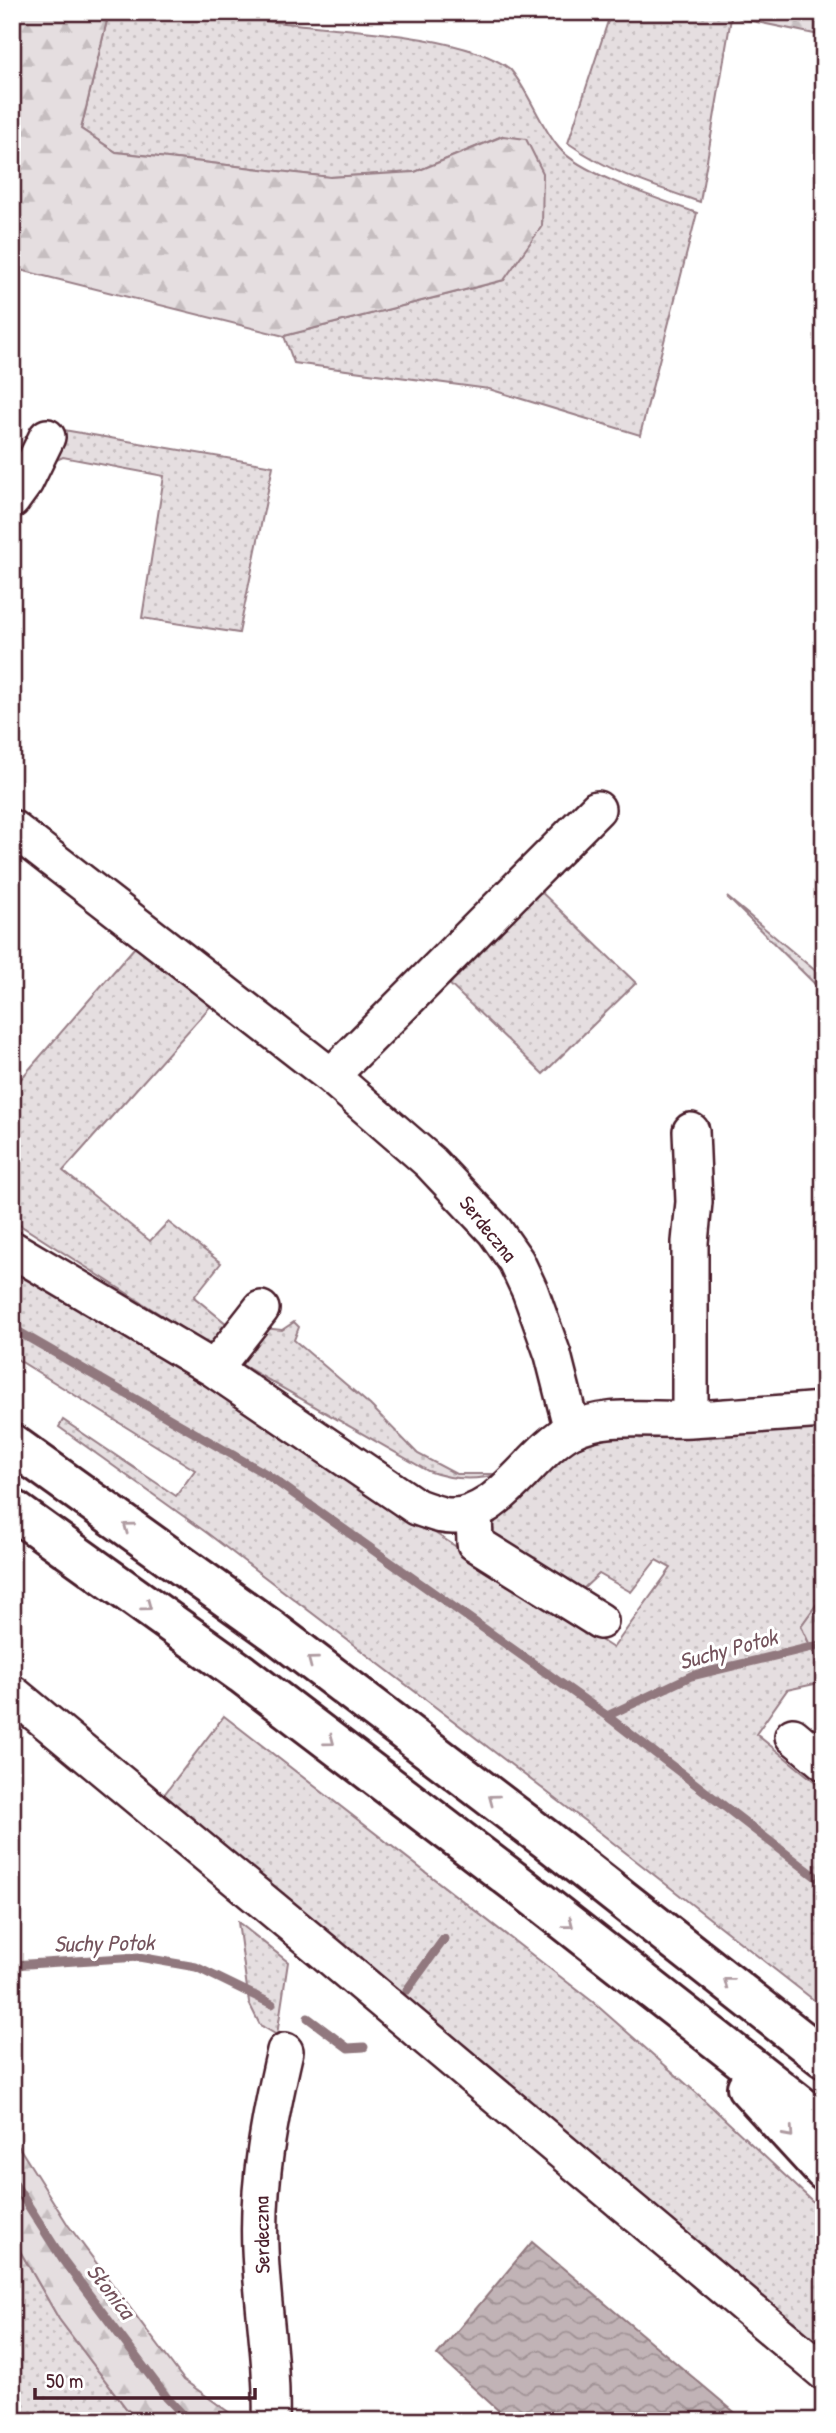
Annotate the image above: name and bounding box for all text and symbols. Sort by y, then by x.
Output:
street label: Serdeczna [453,1189,524,1268]
one-way arrow [123,1523,136,1535]
one-way arrow [139,1598,152,1610]
water label: Suchy Potok [675,1620,783,1677]
one-way arrow [307,1656,320,1669]
one-way arrow [323,1733,335,1746]
one-way arrow [488,1794,500,1807]
one-way arrow [561,1916,573,1929]
water label: Suchy Potok [54,1926,157,1960]
one-way arrow [724,1978,736,1991]
one-way arrow [781,2125,793,2138]
street label: Serdeczna [246,2196,277,2274]
water label: Słonica [80,2257,144,2326]
scale bar [35,2356,256,2400]
text: 50 m [46,2366,83,2395]

